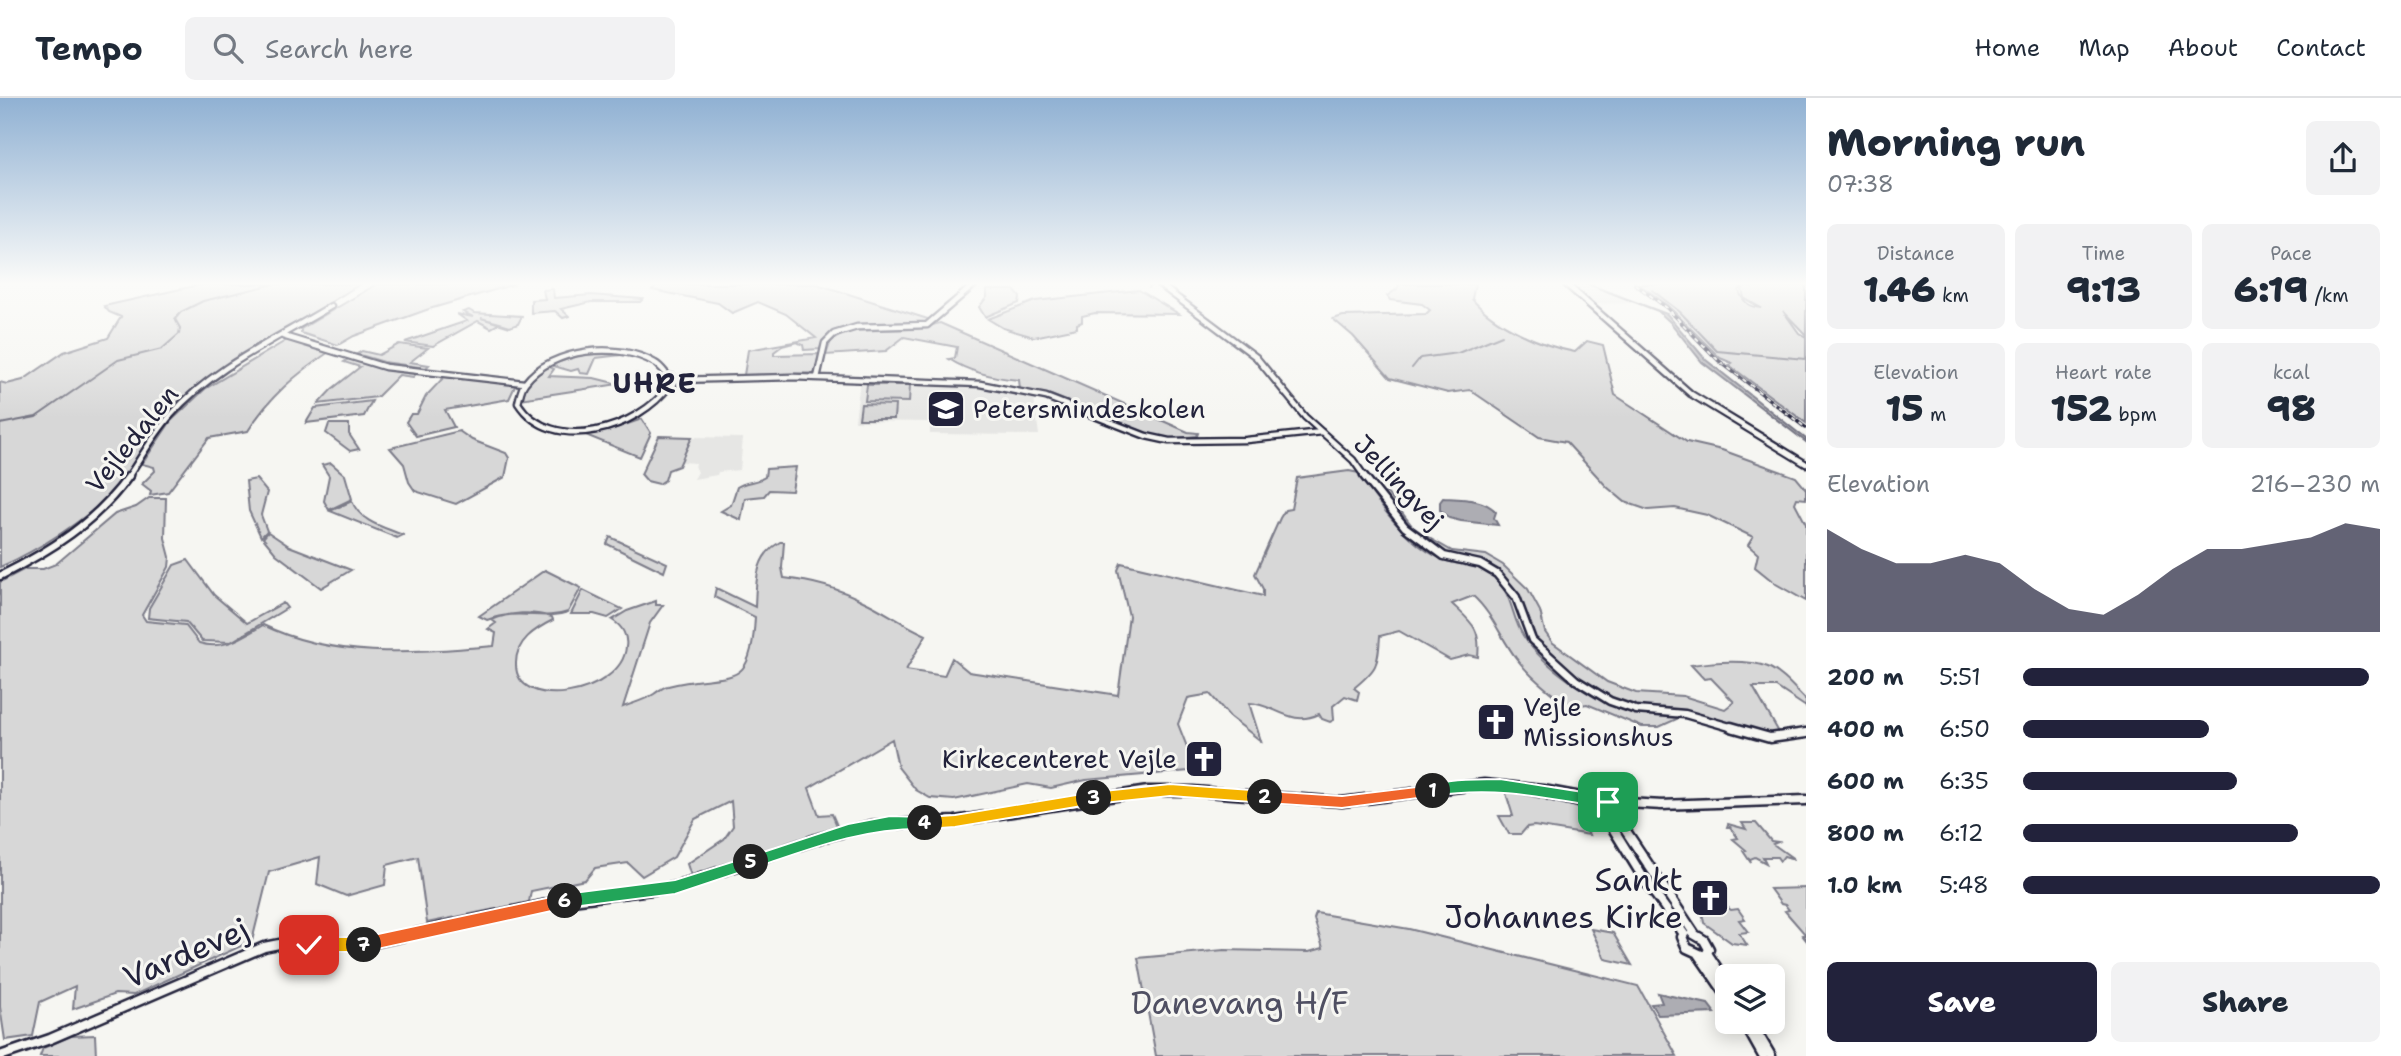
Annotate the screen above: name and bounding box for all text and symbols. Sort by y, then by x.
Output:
search box [185,17,675,80]
text: Tempo [35,26,143,71]
icon: search [209,29,247,67]
text: Search here [265,31,414,66]
text: Home [1974,32,2040,64]
text: Map [2078,32,2130,64]
text: About [2168,32,2238,64]
text: Contact [2276,32,2366,64]
text: Morning run [1827,117,2085,168]
button: share [2306,121,2380,195]
text: 07:38 [1827,169,1894,199]
text: Distance [1877,241,1955,266]
text: Time [2082,241,2125,266]
text: Pace [2270,241,2312,266]
text: 1.46 [1863,266,1936,313]
text: 9:13 [2066,266,2141,313]
text: 6:19 [2234,266,2308,313]
text: km [1936,283,1969,308]
text: /km [2308,283,2349,308]
text: Elevation [1873,360,1958,385]
text: Heart rate [2055,360,2152,385]
text: kcal [2273,360,2310,385]
district label: UHRE [612,364,698,402]
street label: Vejledalen [77,377,186,500]
text: 15 [1885,385,1924,432]
text: 152 [2050,385,2112,432]
text: 98 [2267,385,2316,432]
school or university icon: Petersmindeskolen [925,388,967,430]
place label: Petersmindeskolen [973,391,1205,426]
text: m [1924,402,1946,427]
text: bpm [2112,402,2157,427]
street label: Jellingvej [1346,426,1452,537]
text: Elevation [1827,469,1930,499]
text: 216–230 m [2250,469,2380,499]
text: 200 m [1827,662,1904,692]
text: 5:51 [1939,662,1981,692]
place label: Vejle Missionshus [1523,689,1674,754]
church icon: Vejle Missionshus [1475,701,1517,743]
text: 400 m [1827,714,1904,744]
text: 6:50 [1939,714,1990,744]
church icon: Kirkecenteret Vejle [1183,738,1225,780]
place label: Kirkecenteret Vejle [942,741,1177,776]
text: 600 m [1827,766,1904,796]
text: 6:35 [1939,766,1989,796]
pin [1578,772,1638,832]
pin: 1 [1416,774,1450,808]
text: 1 [1428,778,1437,803]
pin: 3 [1076,780,1112,816]
pin: 2 [1248,780,1282,814]
icon: arrive [1589,783,1627,821]
text: 2 [1258,784,1271,809]
text: 3 [1087,785,1100,810]
pin: 4 [908,806,942,840]
text: 4 [918,810,931,835]
text: 800 m [1827,818,1904,848]
text: 6:12 [1939,818,1984,848]
pin: 5 [734,844,768,880]
text: 5 [745,849,756,874]
place label: Sankt Johannes Kirke [1444,858,1683,938]
text: 1.0 km [1827,870,1902,900]
text: 5:48 [1939,870,1989,900]
church icon: Sankt Johannes Kirke [1689,877,1731,919]
pin: 6 [548,884,582,918]
text: 6 [558,888,571,913]
street label: Vardevej [116,907,255,998]
pin [279,915,339,975]
icon: check [290,926,328,964]
pin: 7 [346,928,382,962]
text: 7 [357,932,370,957]
button: Save [1827,962,2097,1042]
button: Share [2111,962,2380,1042]
map controls [1715,964,1785,1034]
button: layers [1715,964,1785,1034]
park label: Danevang H/F [1131,981,1349,1024]

